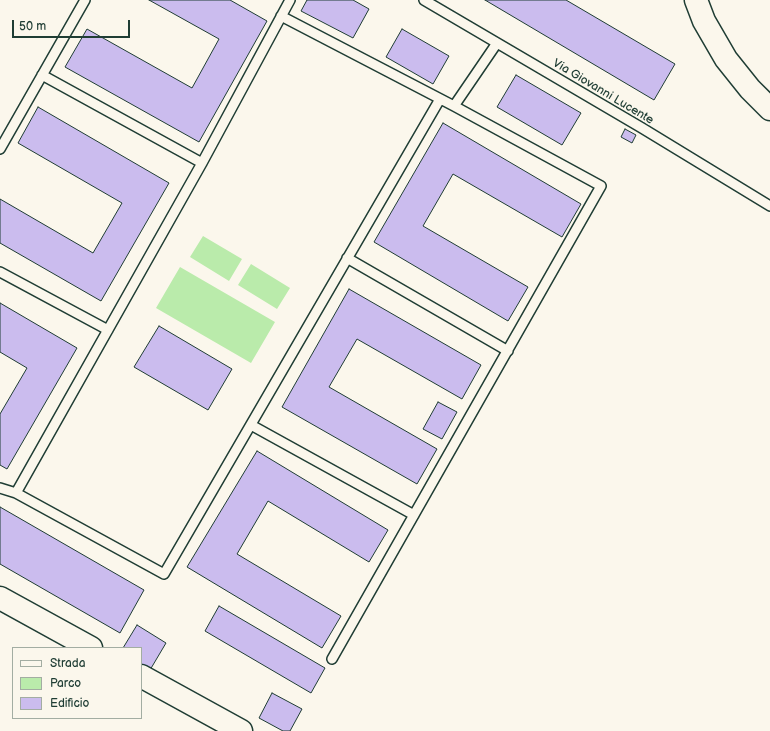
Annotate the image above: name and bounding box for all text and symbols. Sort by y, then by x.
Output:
scale bar [14,12,132,38]
text: 50 m [19,19,46,34]
street label: Via Giovanni Lucente [550,56,656,128]
legend [12,647,142,719]
text: Strada [50,656,86,671]
text: Parco [50,676,81,691]
text: Edificio [50,696,89,711]

